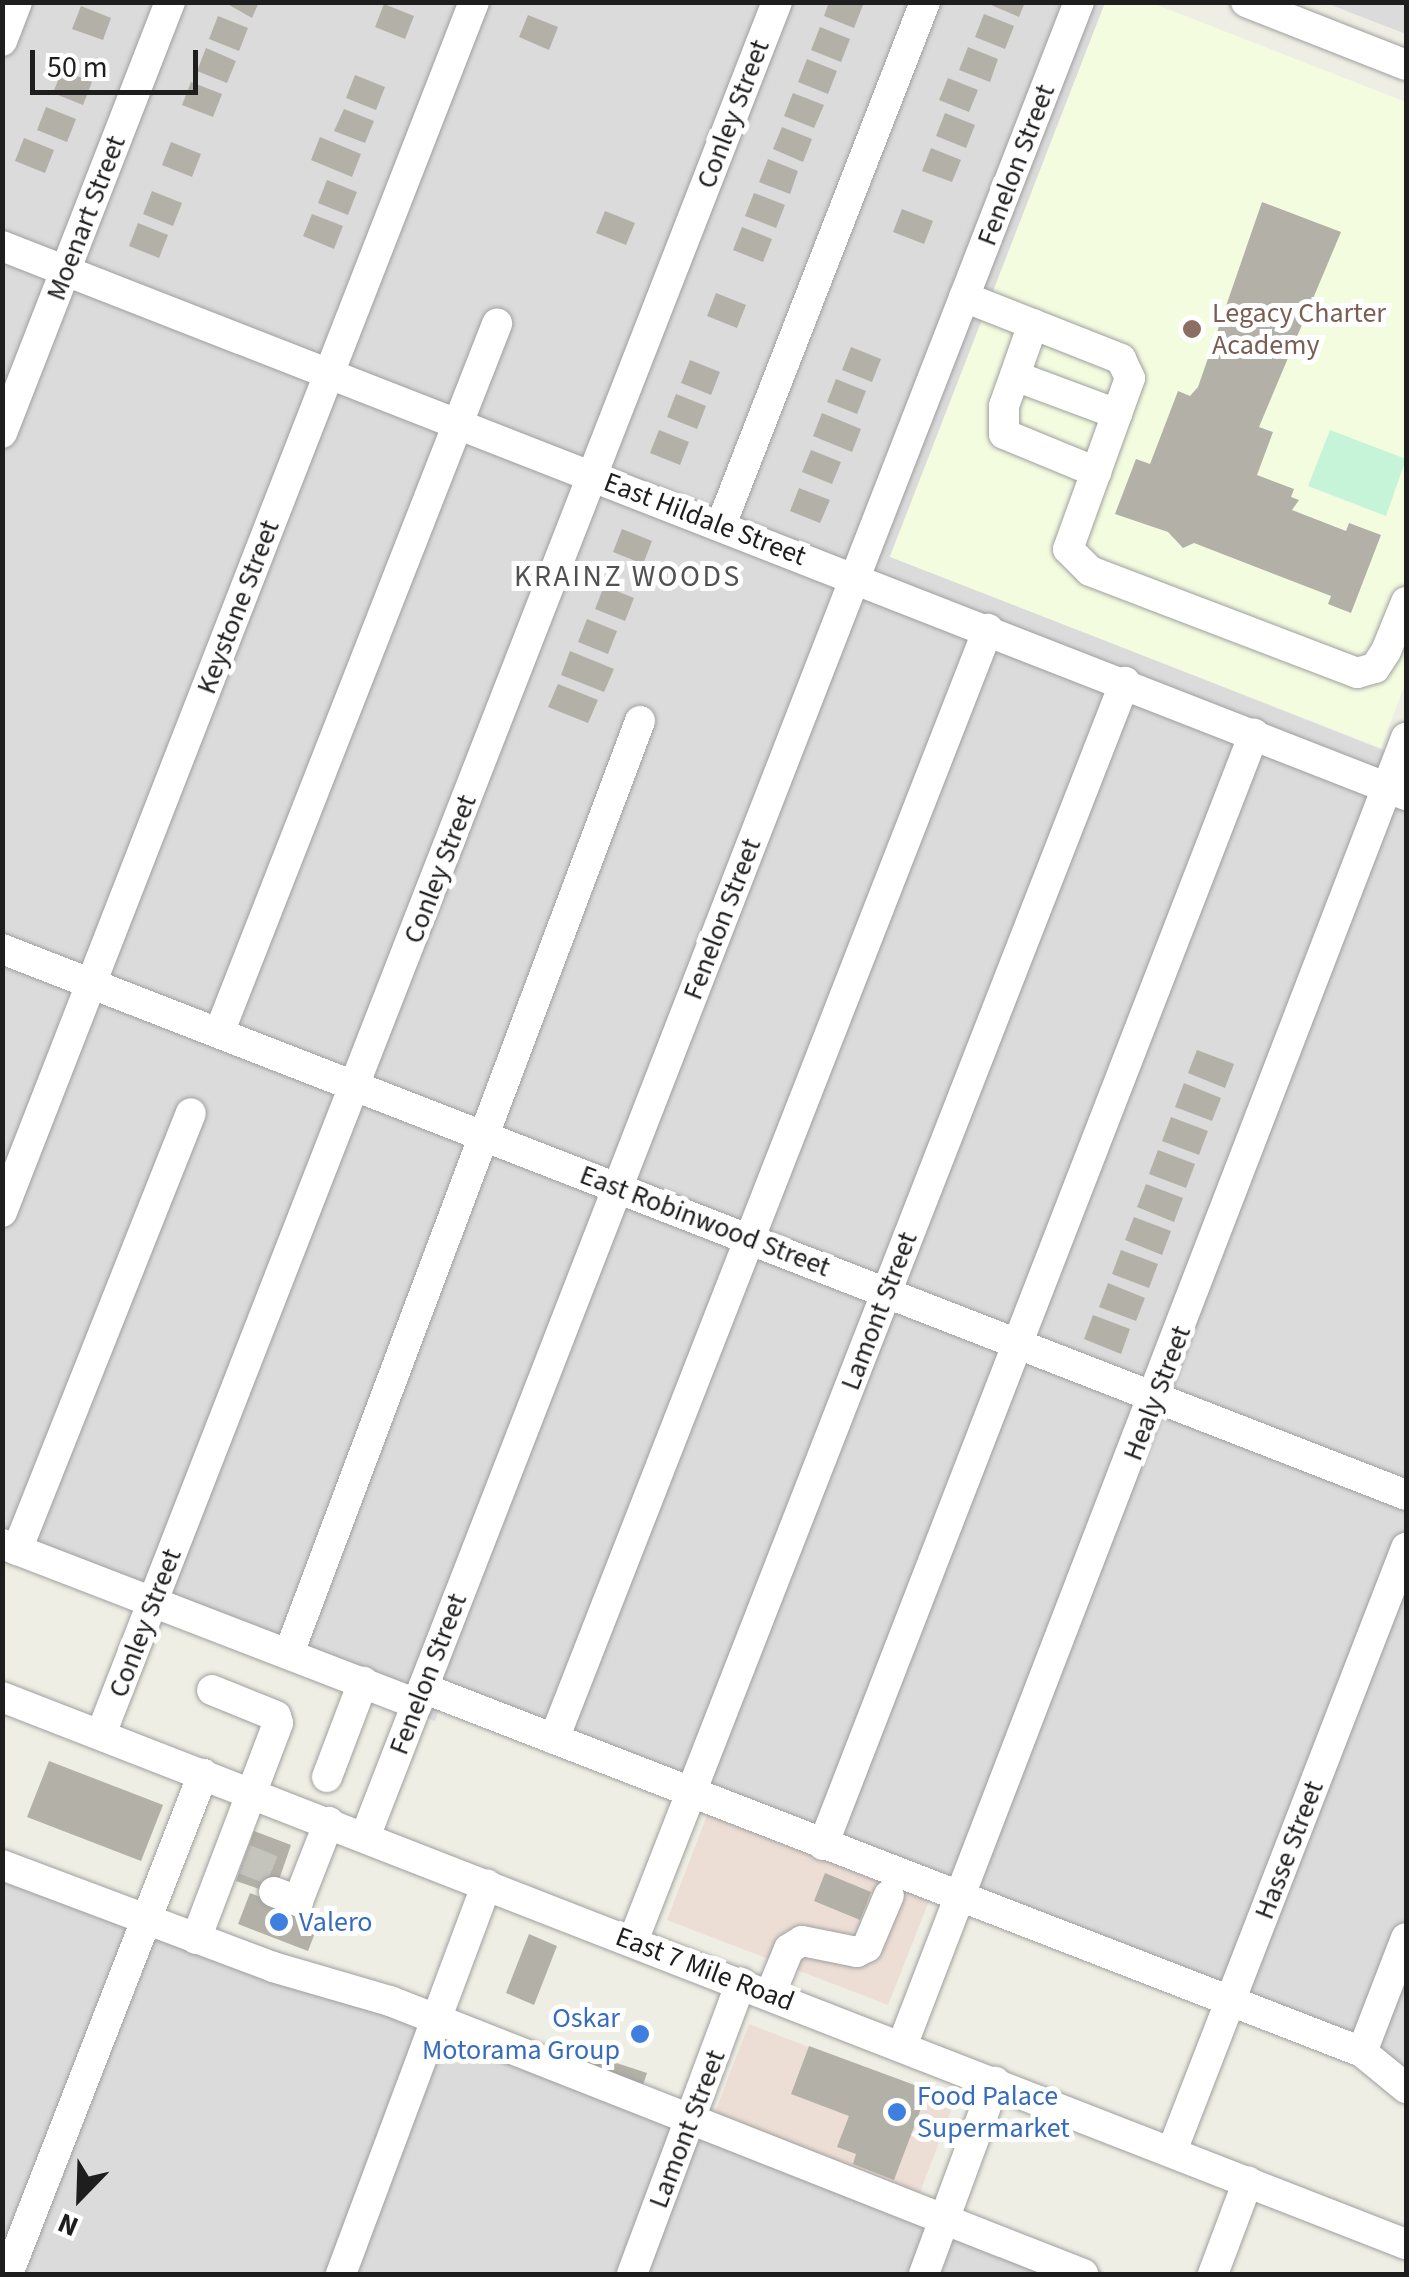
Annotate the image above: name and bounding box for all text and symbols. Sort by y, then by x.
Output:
scale bar [35,30,202,92]
street label: Conley Street [689,35,777,193]
text: 50 m [47,46,108,89]
street label: Fenelon Street [970,80,1062,250]
street label: Moenart Street [39,131,133,305]
place label: Legacy Charter Academy [1212,296,1386,362]
marker: Legacy Charter Academy [1181,318,1203,340]
street label: East Hildale Street [599,465,811,573]
street label: Keystone Street [189,515,287,699]
district label: KRAINZ WOODS [514,559,742,595]
street label: Conley Street [396,790,484,948]
street label: Fenelon Street [676,834,768,1004]
street label: East Robinwood Street [575,1158,835,1284]
street label: Lamont Street [833,1227,925,1395]
street label: Healy Street [1116,1321,1198,1465]
street label: Conley Street [101,1544,189,1702]
street label: Fenelon Street [382,1589,474,1759]
street label: Hasse Street [1247,1776,1331,1924]
place label: Valero [299,1905,373,1939]
marker: Valero [268,1911,290,1933]
street label: East 7 Mile Road [611,1920,799,2018]
place label: Oskar Motorama Group [422,2001,620,2067]
marker: Oskar Motorama Group [629,2023,651,2045]
street label: Lamont Street [641,2045,733,2213]
place label: Food Palace Supermarket [917,2079,1070,2145]
marker: Food Palace Supermarket [886,2101,908,2123]
north arrow [30,2147,130,2247]
text: N [52,2203,85,2247]

